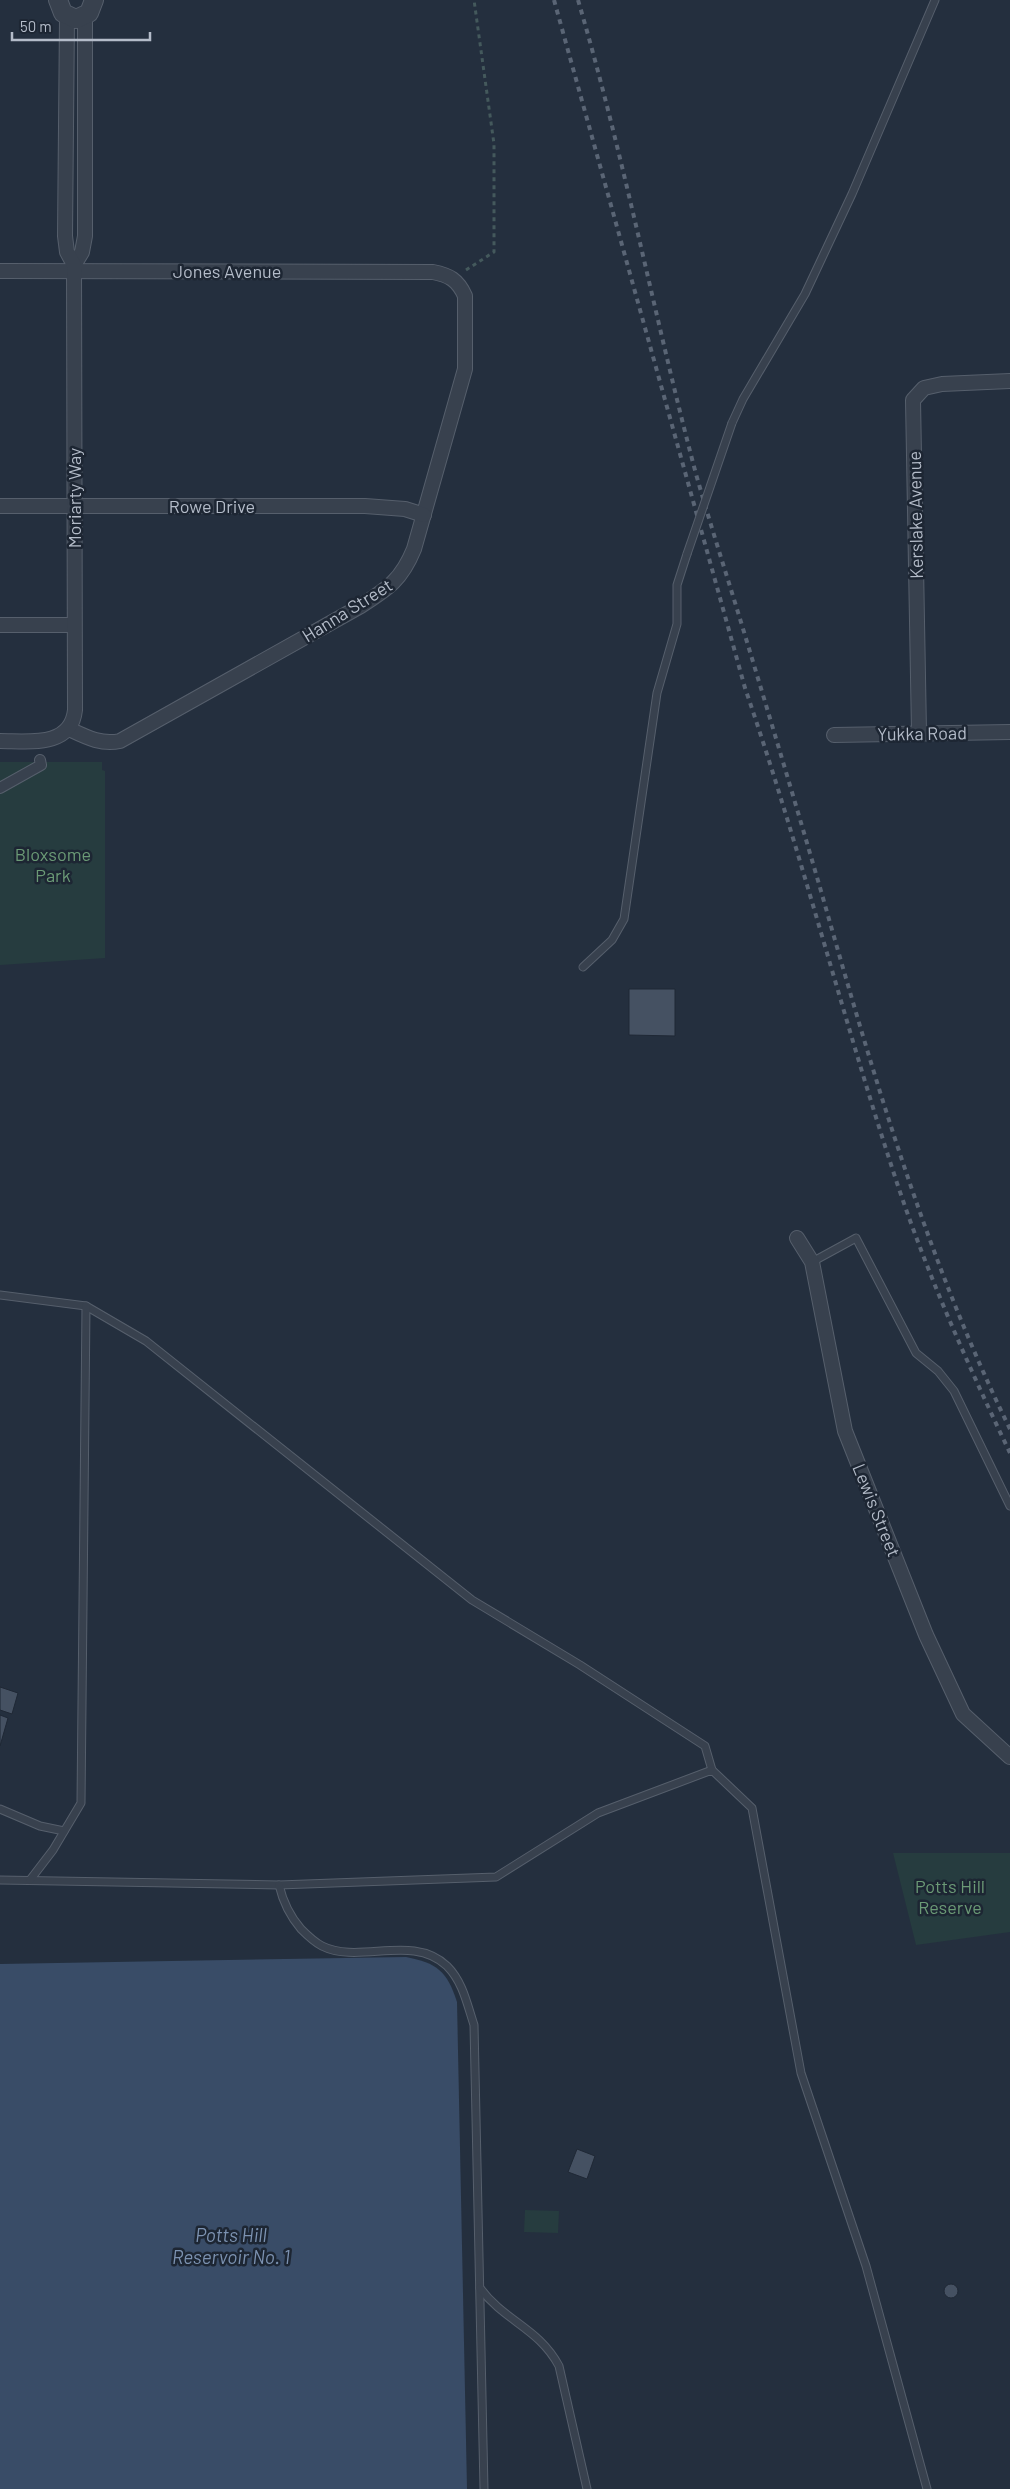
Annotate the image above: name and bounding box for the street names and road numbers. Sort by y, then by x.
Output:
street label: Jones Avenue [173,260,281,282]
street label: Moriarty Way [63,448,85,548]
street label: Kerslake Avenue [903,451,927,579]
street label: Rowe Drive [169,495,255,517]
street label: Hanna Street [298,574,396,646]
street label: Yukka Road [877,721,967,745]
street label: Lewis Street [848,1460,906,1560]

